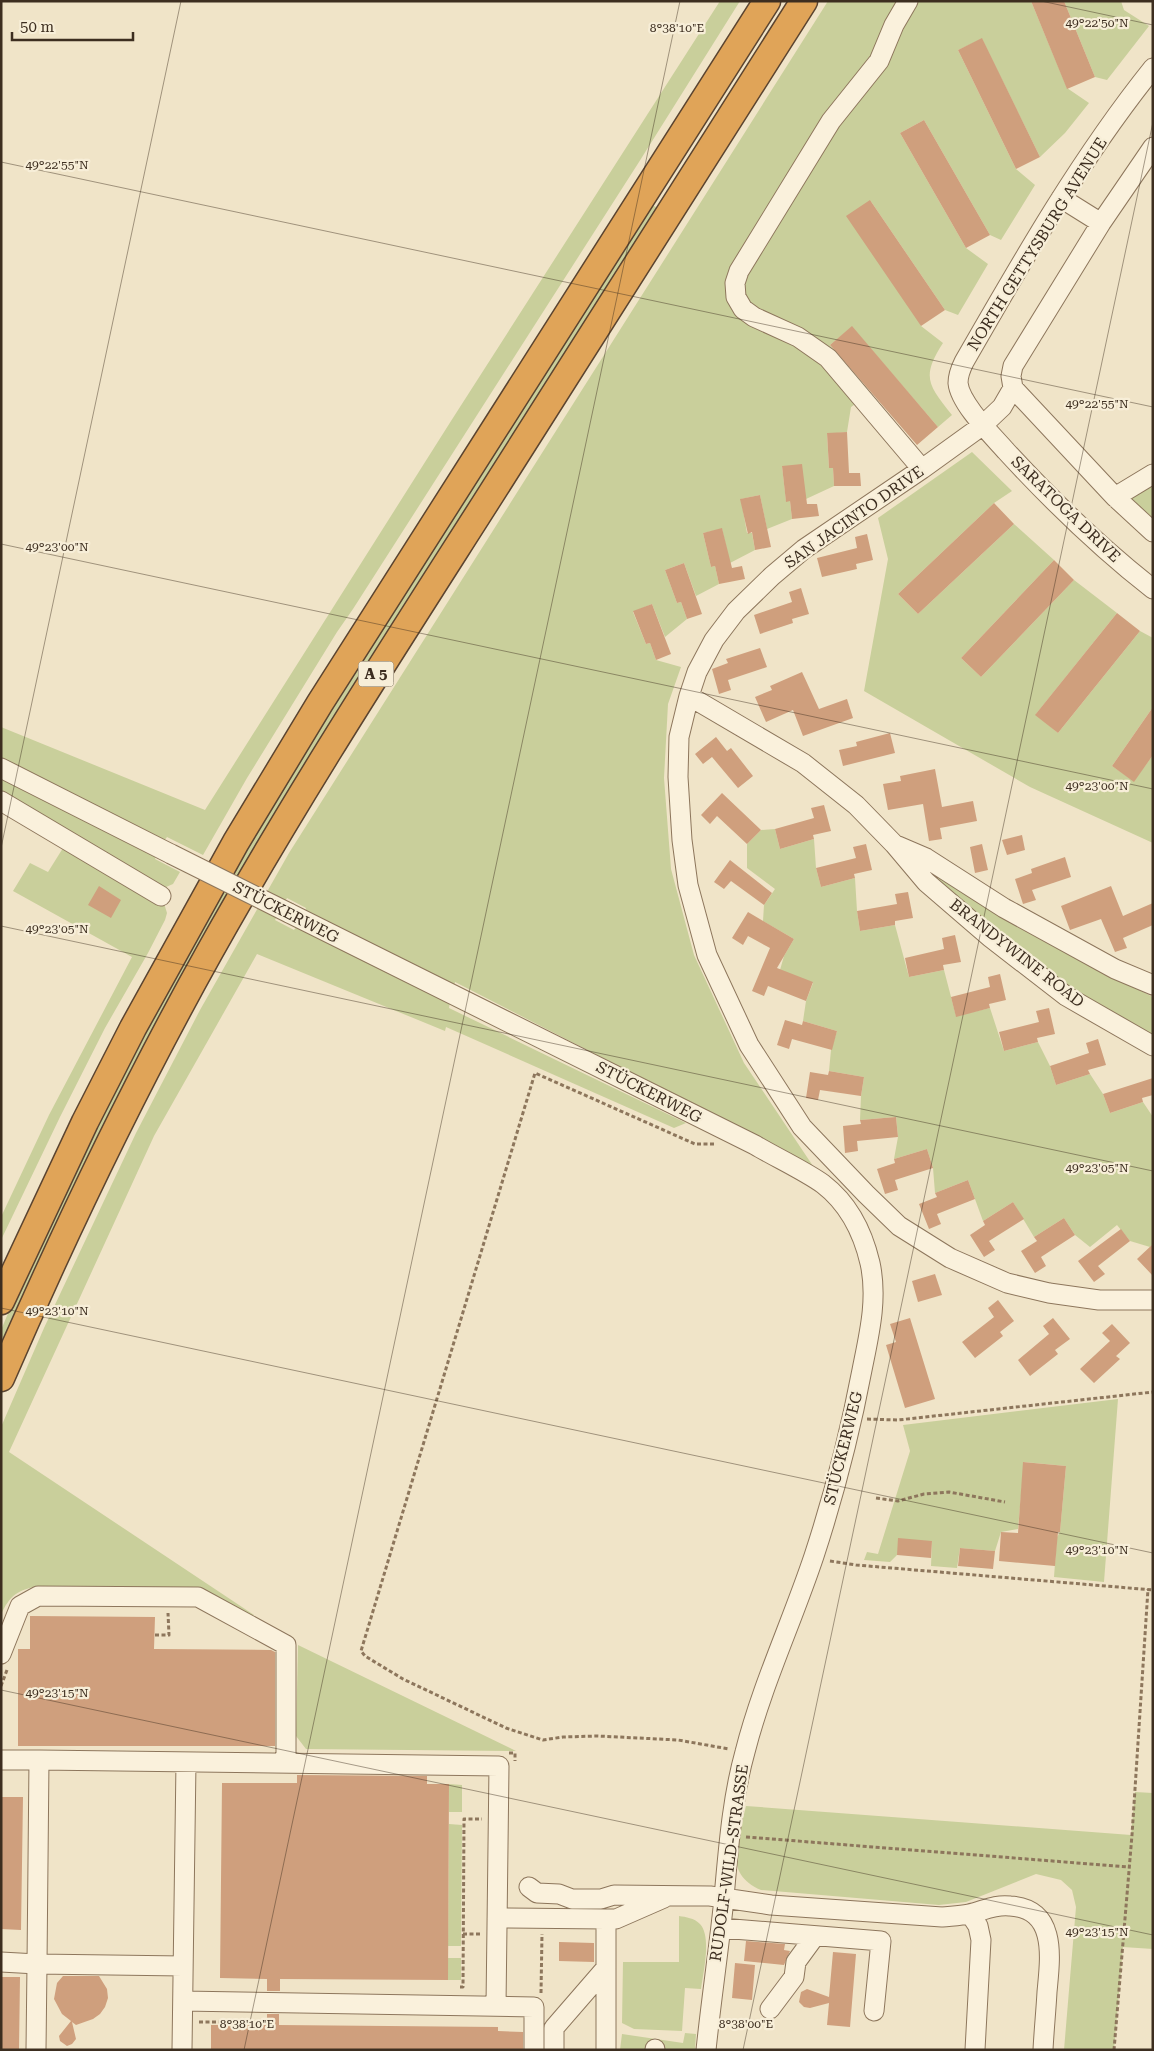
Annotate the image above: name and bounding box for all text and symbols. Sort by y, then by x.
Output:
scale bar [12,10,134,42]
text: 49°22'50"N [1065,16,1129,30]
text: 50 m [20,18,55,36]
text: 8°38'10"E [650,21,704,35]
street label: NORTH GETTYSBURG AVENUE [963,134,1111,354]
text: 49°22'55"N [25,158,89,172]
text: 49°22'55"N [1065,397,1129,411]
street label: SARATOGA DRIVE [1007,452,1125,566]
street label: SAN JACINTO DRIVE [781,462,927,572]
text: 49°23'00"N [25,540,89,554]
road number: A 5 [358,662,394,686]
text: 49°23'00"N [1065,779,1129,793]
street label: STÜCKERWEG [230,877,343,947]
street label: BRANDYWINE ROAD [946,895,1088,1011]
text: 49°23'05"N [25,922,89,936]
street label: STÜCKERWEG [593,1057,706,1127]
text: 49°23'05"N [1065,1161,1129,1175]
text: 49°23'10"N [25,1304,89,1318]
street label: STÜCKERWEG [820,1389,866,1507]
text: 49°23'10"N [1065,1543,1129,1557]
text: 49°23'15"N [25,1686,89,1700]
street label: RUDOLF-WILD-STRASSE [706,1763,752,1963]
text: 49°23'15"N [1065,1925,1129,1939]
text: 8°38'10"E [220,2017,274,2031]
text: 8°38'00"E [719,2017,773,2031]

